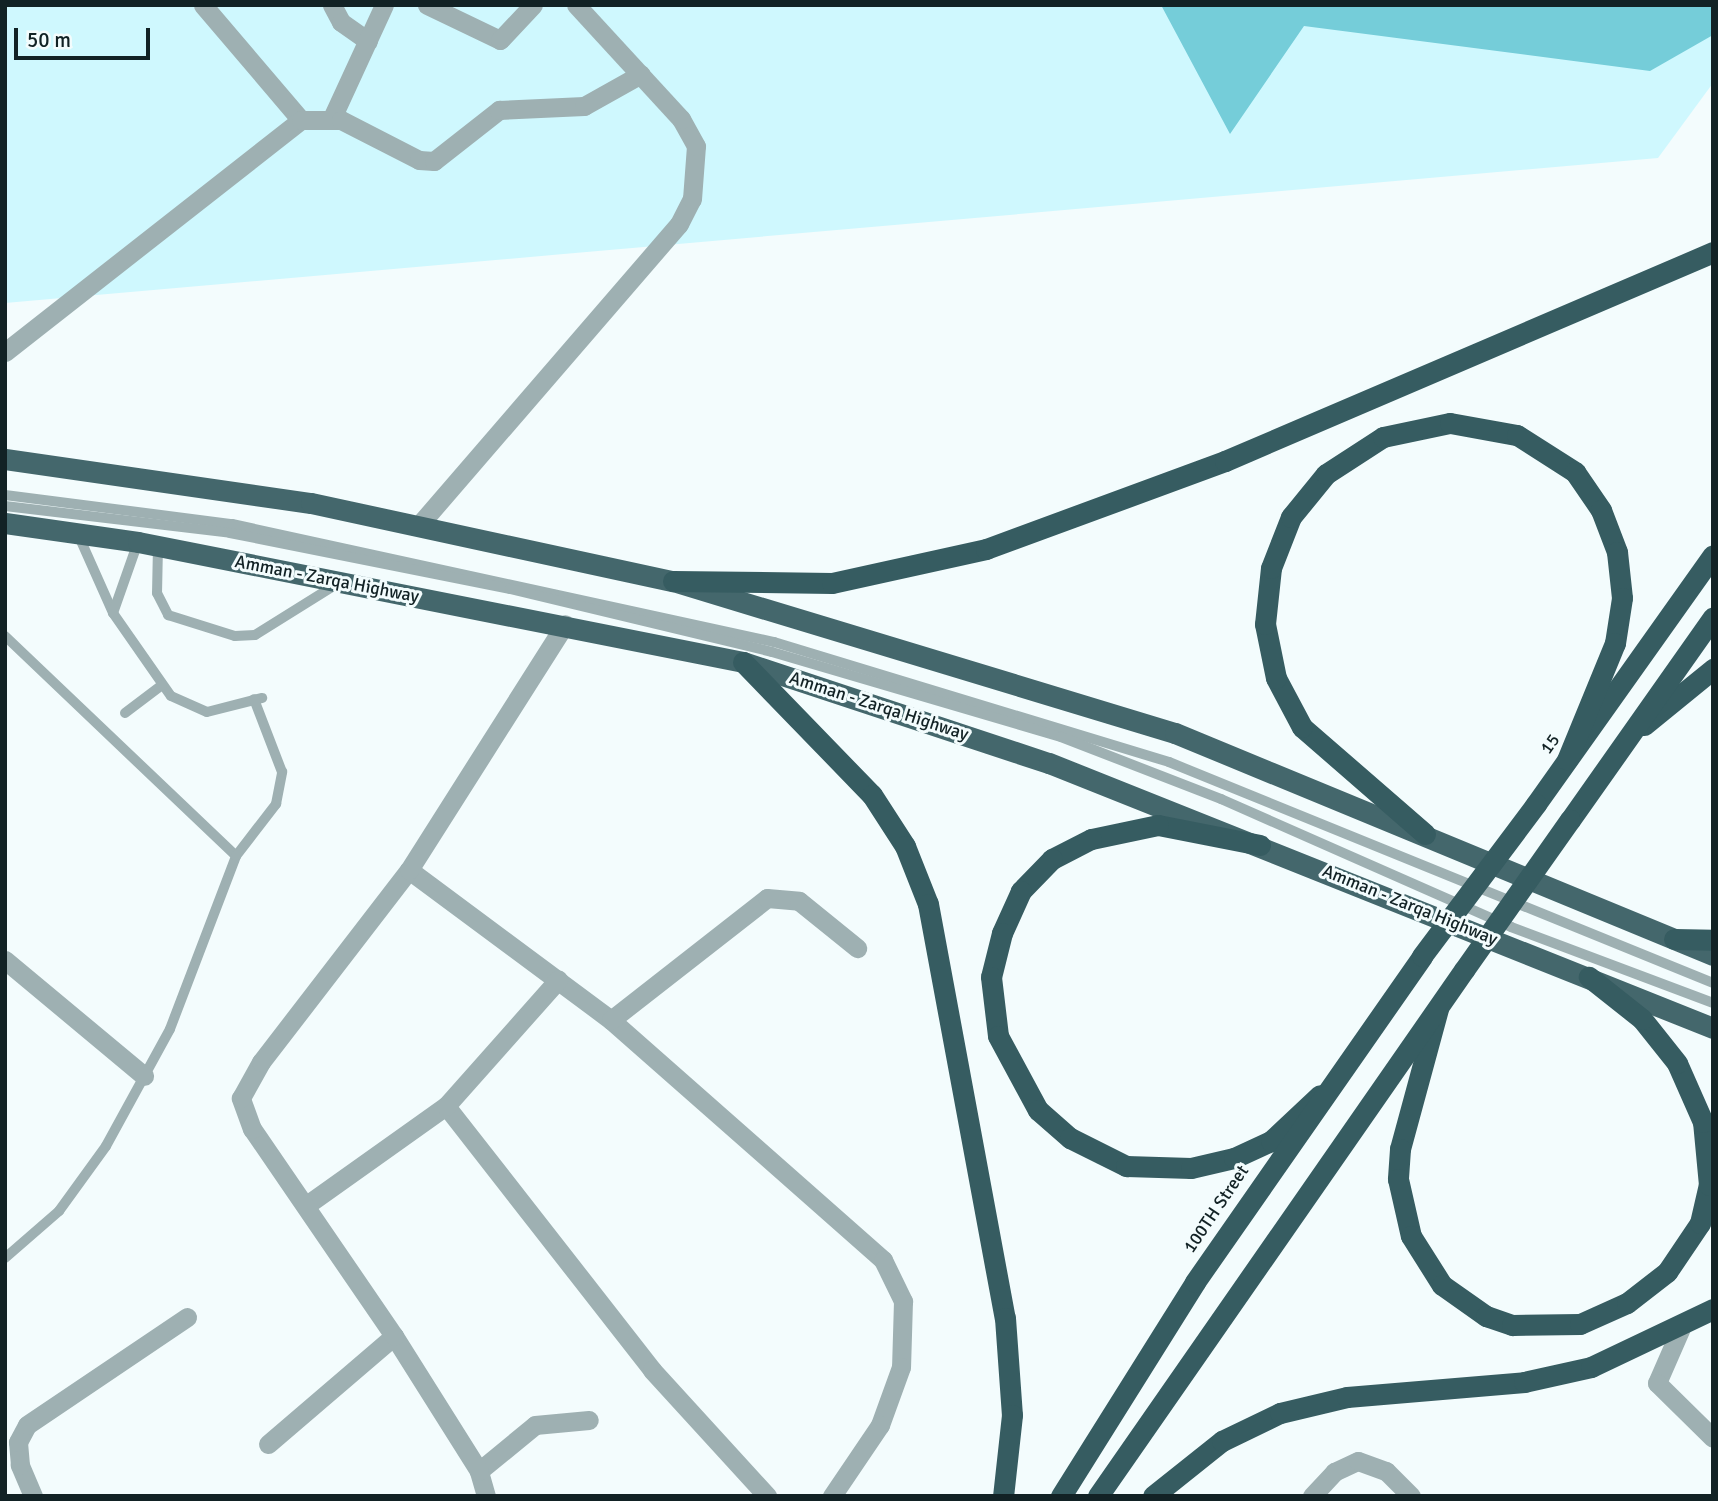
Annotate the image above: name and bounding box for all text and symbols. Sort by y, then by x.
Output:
scale bar [18,14,154,58]
text: 50 m [27,27,71,53]
street label: Amman - Zarqa Highway [233,551,421,607]
street label: Amman - Zarqa Highway [787,667,971,745]
street label: 15 [1536,730,1564,758]
street label: Amman - Zarqa Highway [1319,860,1501,950]
street label: 100TH Street [1179,1161,1253,1257]

